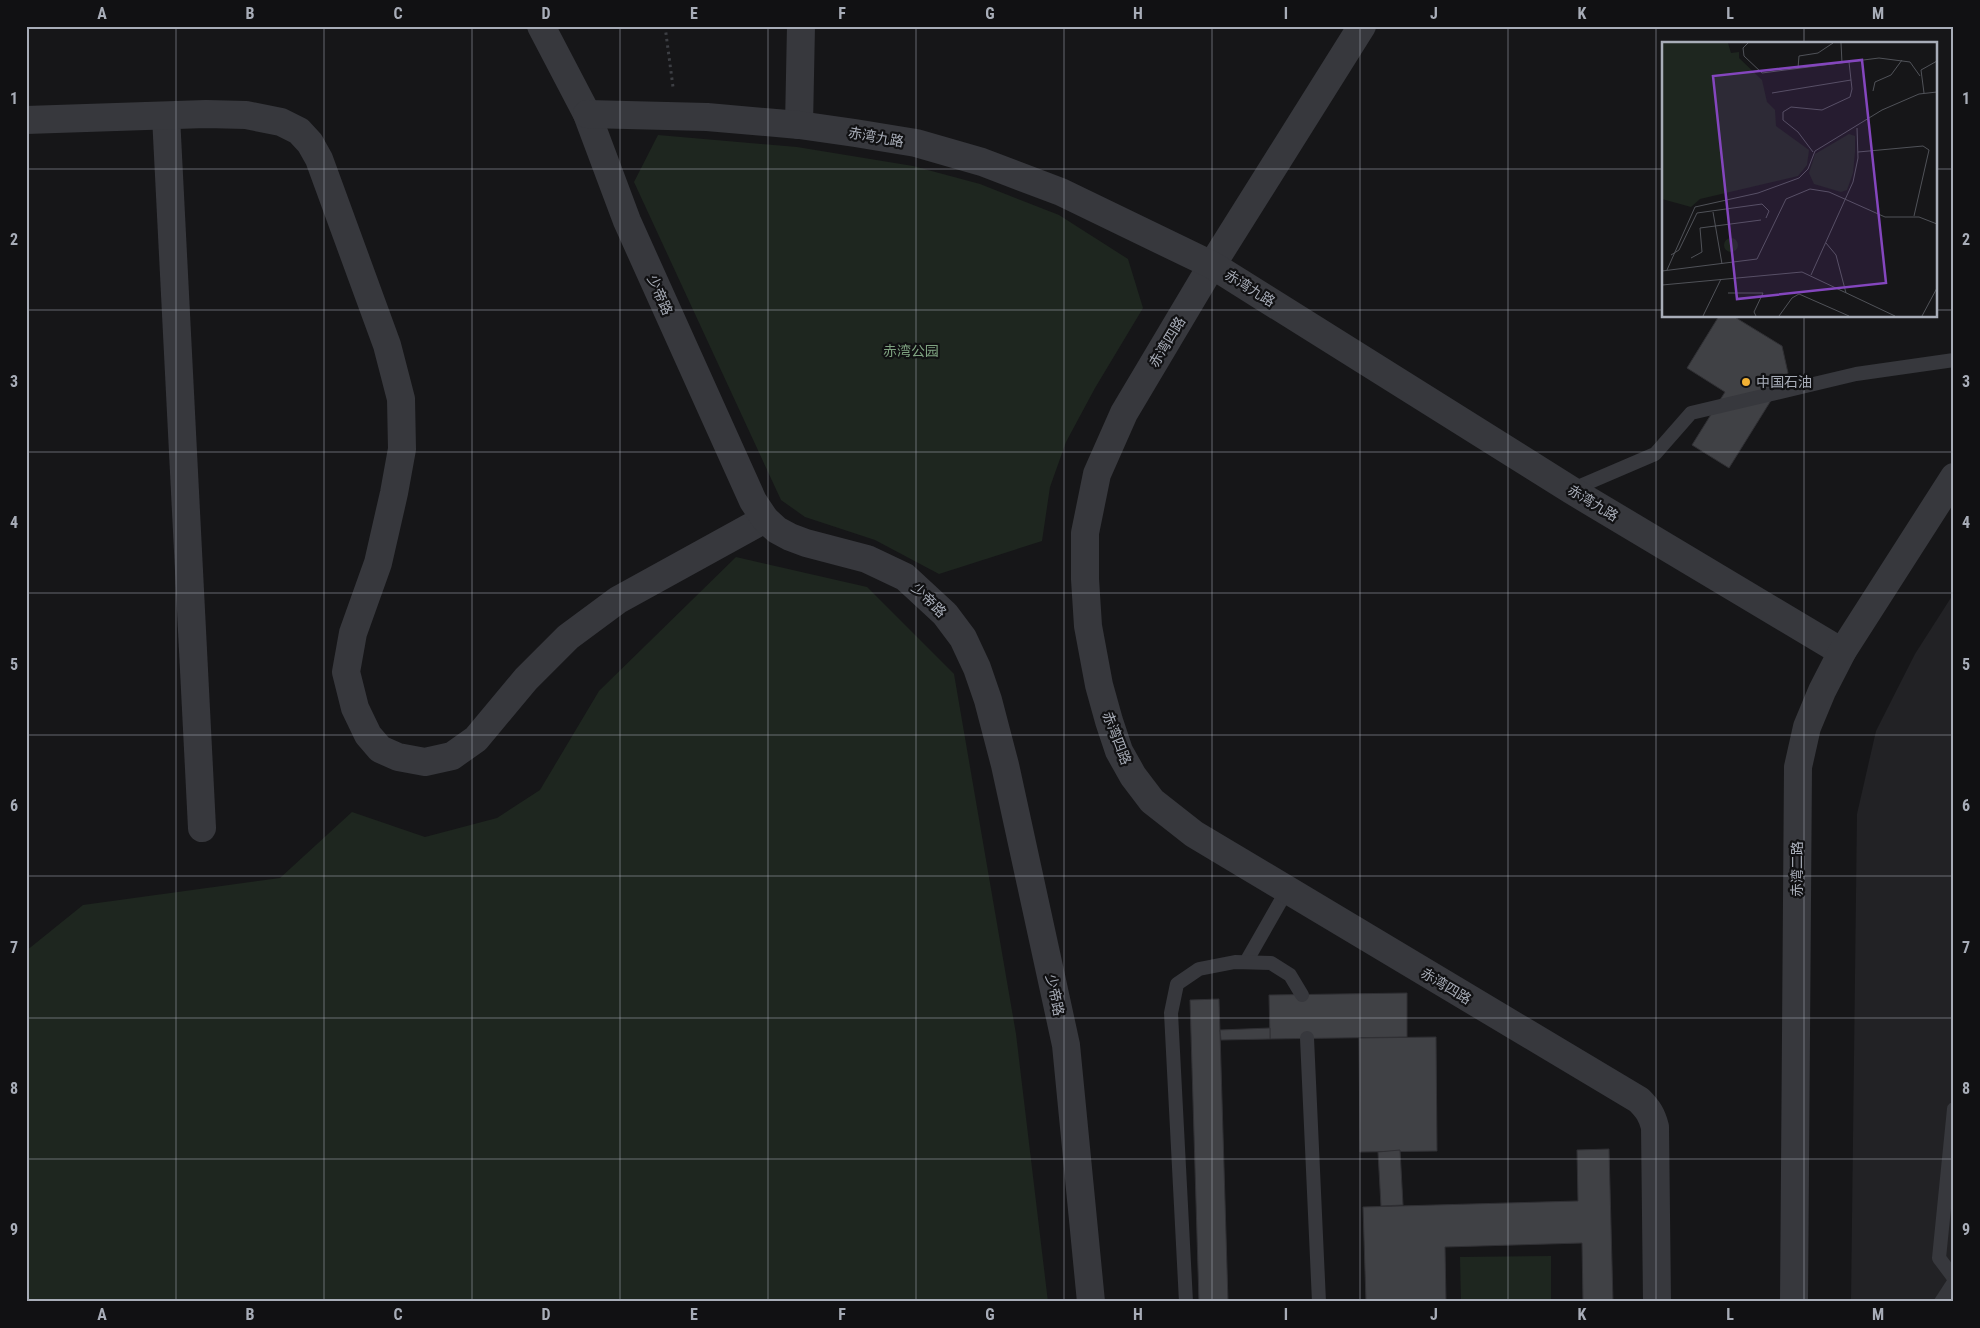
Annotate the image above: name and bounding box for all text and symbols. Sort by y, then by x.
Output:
text: A [97,4,107,23]
text: B [246,4,255,23]
text: C [393,4,403,23]
text: D [541,4,551,23]
text: E [690,4,698,23]
text: F [838,4,846,23]
text: G [985,4,995,23]
text: H [1133,4,1143,23]
text: I [1284,4,1288,23]
text: J [1430,4,1438,23]
text: K [1578,4,1587,23]
text: L [1726,4,1734,23]
text: M [1872,4,1884,23]
inset map [1662,42,1938,318]
text: 1 [10,89,18,108]
text: 1 [1962,89,1970,108]
street label: 赤湾九路 [847,124,905,150]
text: 2 [10,230,18,249]
text: 2 [1962,230,1970,249]
street label: 赤湾九路 [1222,266,1278,310]
street label: 少帝路 [644,273,676,317]
street label: 赤湾四路 [1146,314,1188,370]
park label: 赤湾公园 [883,343,939,359]
text: 3 [10,372,18,391]
text: 3 [1962,372,1970,391]
place label: 中国石油 [1756,374,1812,390]
marker: 中国石油 [1740,376,1752,388]
street label: 赤湾九路 [1565,482,1621,524]
text: 4 [10,513,18,532]
text: 4 [1962,513,1970,532]
street label: 少帝路 [908,579,950,621]
text: 5 [10,655,18,674]
text: 5 [1962,655,1970,674]
street label: 赤湾四路 [1099,709,1135,767]
text: 6 [10,796,18,815]
text: 6 [1962,796,1970,815]
street label: 赤湾二路 [1789,841,1805,897]
text: 7 [10,938,18,957]
text: 7 [1962,938,1970,957]
street label: 赤湾四路 [1418,965,1474,1007]
street label: 少帝路 [1043,973,1067,1017]
text: 8 [10,1079,18,1098]
text: 8 [1962,1079,1970,1098]
text: 9 [10,1220,18,1239]
text: 9 [1962,1220,1970,1239]
text: A [97,1305,107,1324]
text: B [246,1305,255,1324]
text: C [393,1305,403,1324]
text: D [541,1305,551,1324]
text: E [690,1305,698,1324]
text: F [838,1305,846,1324]
text: G [985,1305,995,1324]
text: H [1133,1305,1143,1324]
text: I [1284,1305,1288,1324]
text: J [1430,1305,1438,1324]
text: K [1578,1305,1587,1324]
text: L [1726,1305,1734,1324]
text: M [1872,1305,1884,1324]

